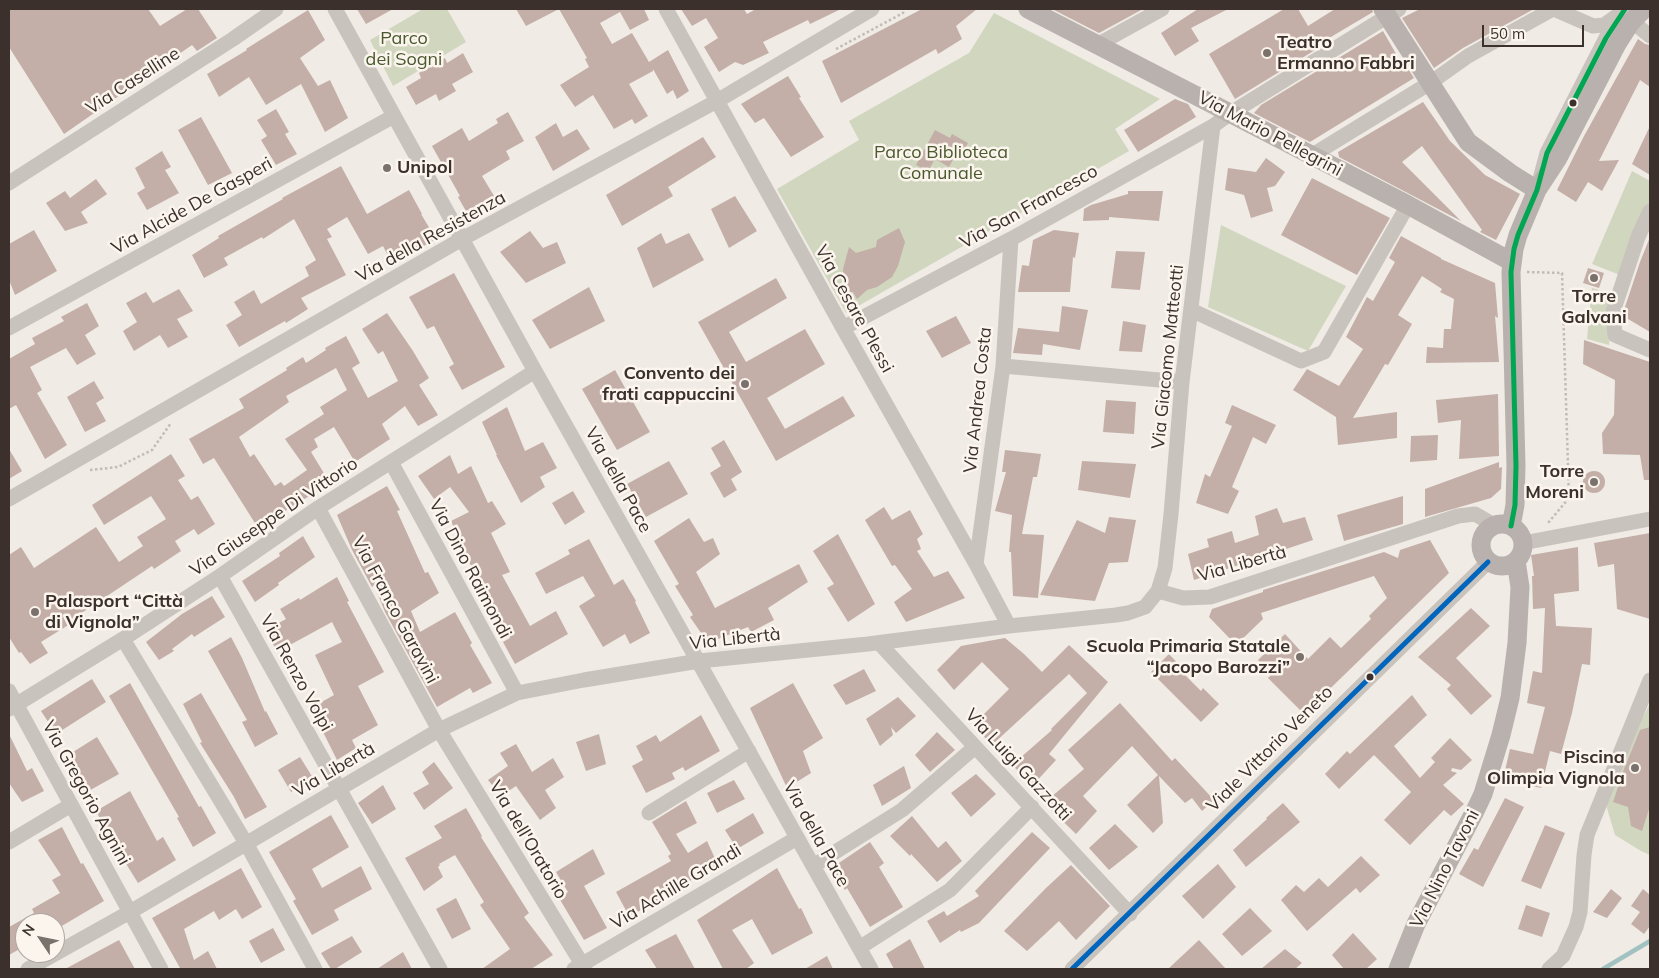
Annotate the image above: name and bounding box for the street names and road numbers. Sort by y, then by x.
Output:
street label: Via Caselline [82,43,184,119]
street label: Via Mario Pellegrini [1194,87,1346,181]
street label: Via Alcide De Gasperi [108,153,276,259]
street label: Via San Francesco [957,160,1101,254]
street label: Via della Resistenza [352,187,510,287]
street label: Via Cesare Plessi [810,241,898,377]
street label: Via Giacomo Matteotti [1148,264,1188,450]
street label: Via Andrea Costa [960,326,996,474]
street label: Via della Pace [580,423,656,537]
street label: Via Giuseppe Di Vittorio [186,453,362,581]
street label: Via Dino Raimondi [424,496,516,642]
street label: Via Franco Garavini [347,533,443,687]
street label: Via Libertà [1195,541,1289,587]
street label: Via Renzo Volpi [255,611,337,735]
street label: Via Libertà [689,623,781,655]
street label: Viale Vittorio Veneto [1202,681,1338,817]
street label: Via Luigi Gazzotti [960,704,1076,826]
street label: Via Gregorio Agnini [37,717,135,869]
street label: Via Libertà [289,738,379,802]
street label: Via dell'Oratorio [484,777,572,903]
street label: Via della Pace [778,777,854,891]
street label: Via Nino Tavoni [1406,806,1484,932]
street label: Via Achille Grandi [607,840,745,934]

